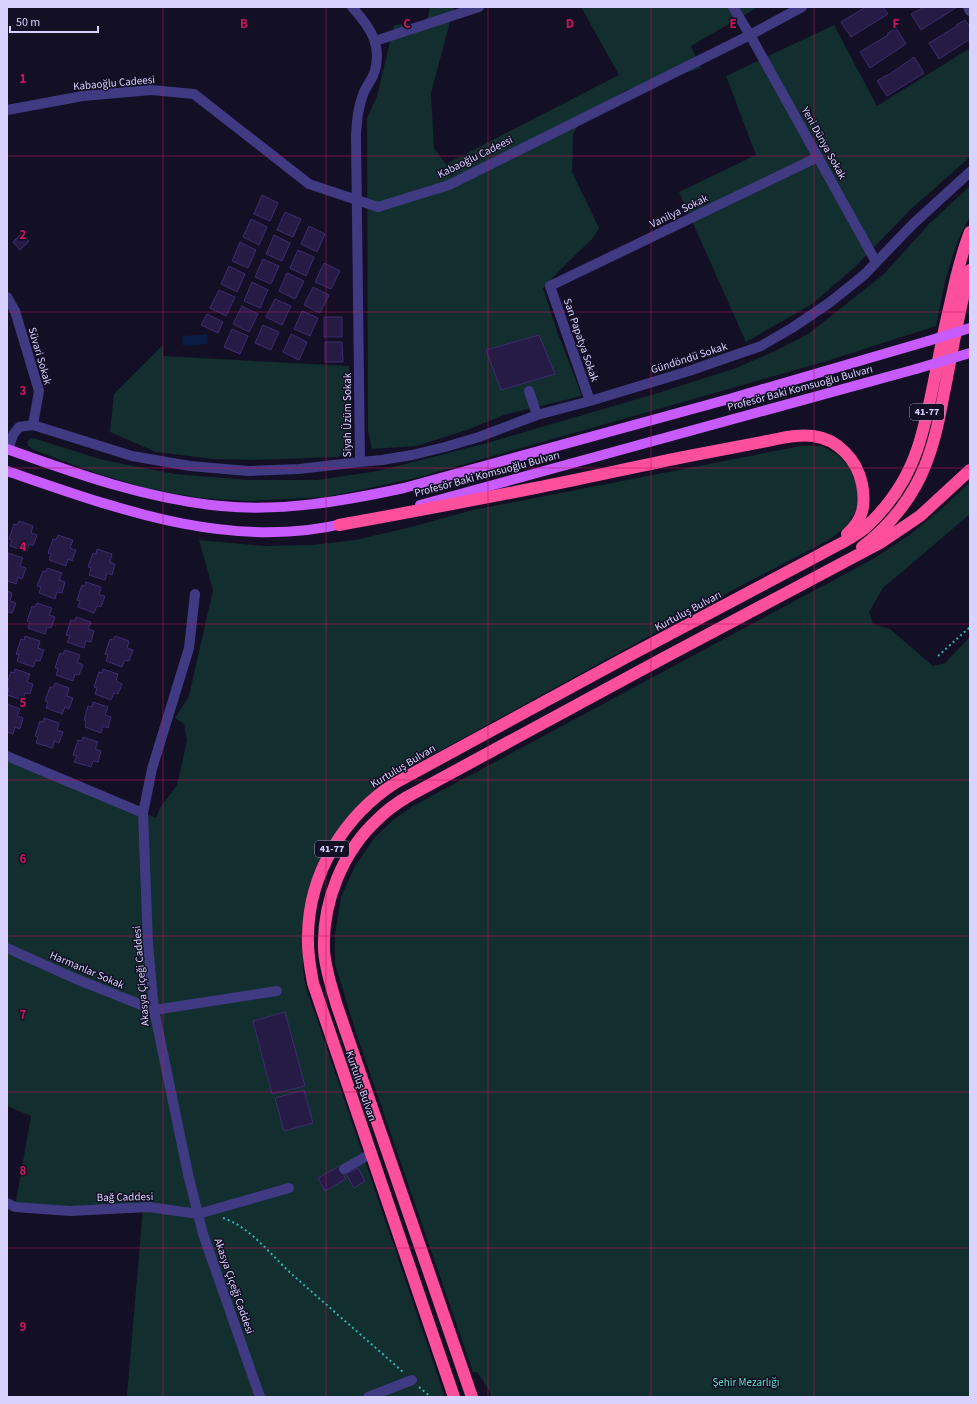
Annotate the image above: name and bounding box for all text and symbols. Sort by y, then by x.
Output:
scale bar [10,8,98,34]
text: 50 m [16,14,40,31]
text: B [240,15,248,33]
text: C [403,15,411,33]
text: D [566,15,574,33]
text: E [729,15,737,33]
text: F [893,15,900,33]
text: 1 [20,70,27,88]
street label: Kabaoğlu Cadeesi [72,72,156,94]
street label: Yeni Dünya Sokak [797,103,850,182]
street label: Kabaoğlu Cadeesi [435,132,515,182]
street label: Vanilya Sokak [647,190,711,232]
text: 2 [20,226,27,244]
street label: Sarı Papatya Sokak [560,296,602,384]
street label: Süvari Sokak [25,325,56,387]
street label: Gündöndü Sokak [649,338,730,377]
street label: Profesör Baki Komsuoğlu Bulvarı [726,361,874,415]
street label: Siyah Üzüm Sokak [340,372,355,457]
text: 3 [20,382,27,400]
road number: 41-77 [910,404,944,420]
street label: Profesör Baki Komsuoğlu Bulvarı [413,447,561,501]
text: 4 [20,538,27,556]
street label: Kurtuluş Bulvarı [652,587,724,635]
text: 5 [20,694,27,712]
street label: Kurtuluş Bulvarı [368,741,438,791]
road number: 41-77 [315,841,349,857]
text: 6 [20,850,27,868]
street label: Akasya Çiçeği Caddesi [129,925,153,1027]
street label: Harmanlar Sokak [47,948,127,993]
text: 7 [20,1006,27,1024]
street label: Kurtuluş Bulvarı [342,1049,380,1123]
text: 8 [20,1162,27,1180]
street label: Bağ Caddesi [97,1189,153,1205]
street label: Akasya Çiçeği Caddesi [211,1236,257,1336]
text: 9 [20,1318,27,1336]
park label: Şehir Mezarlığı [712,1375,780,1390]

